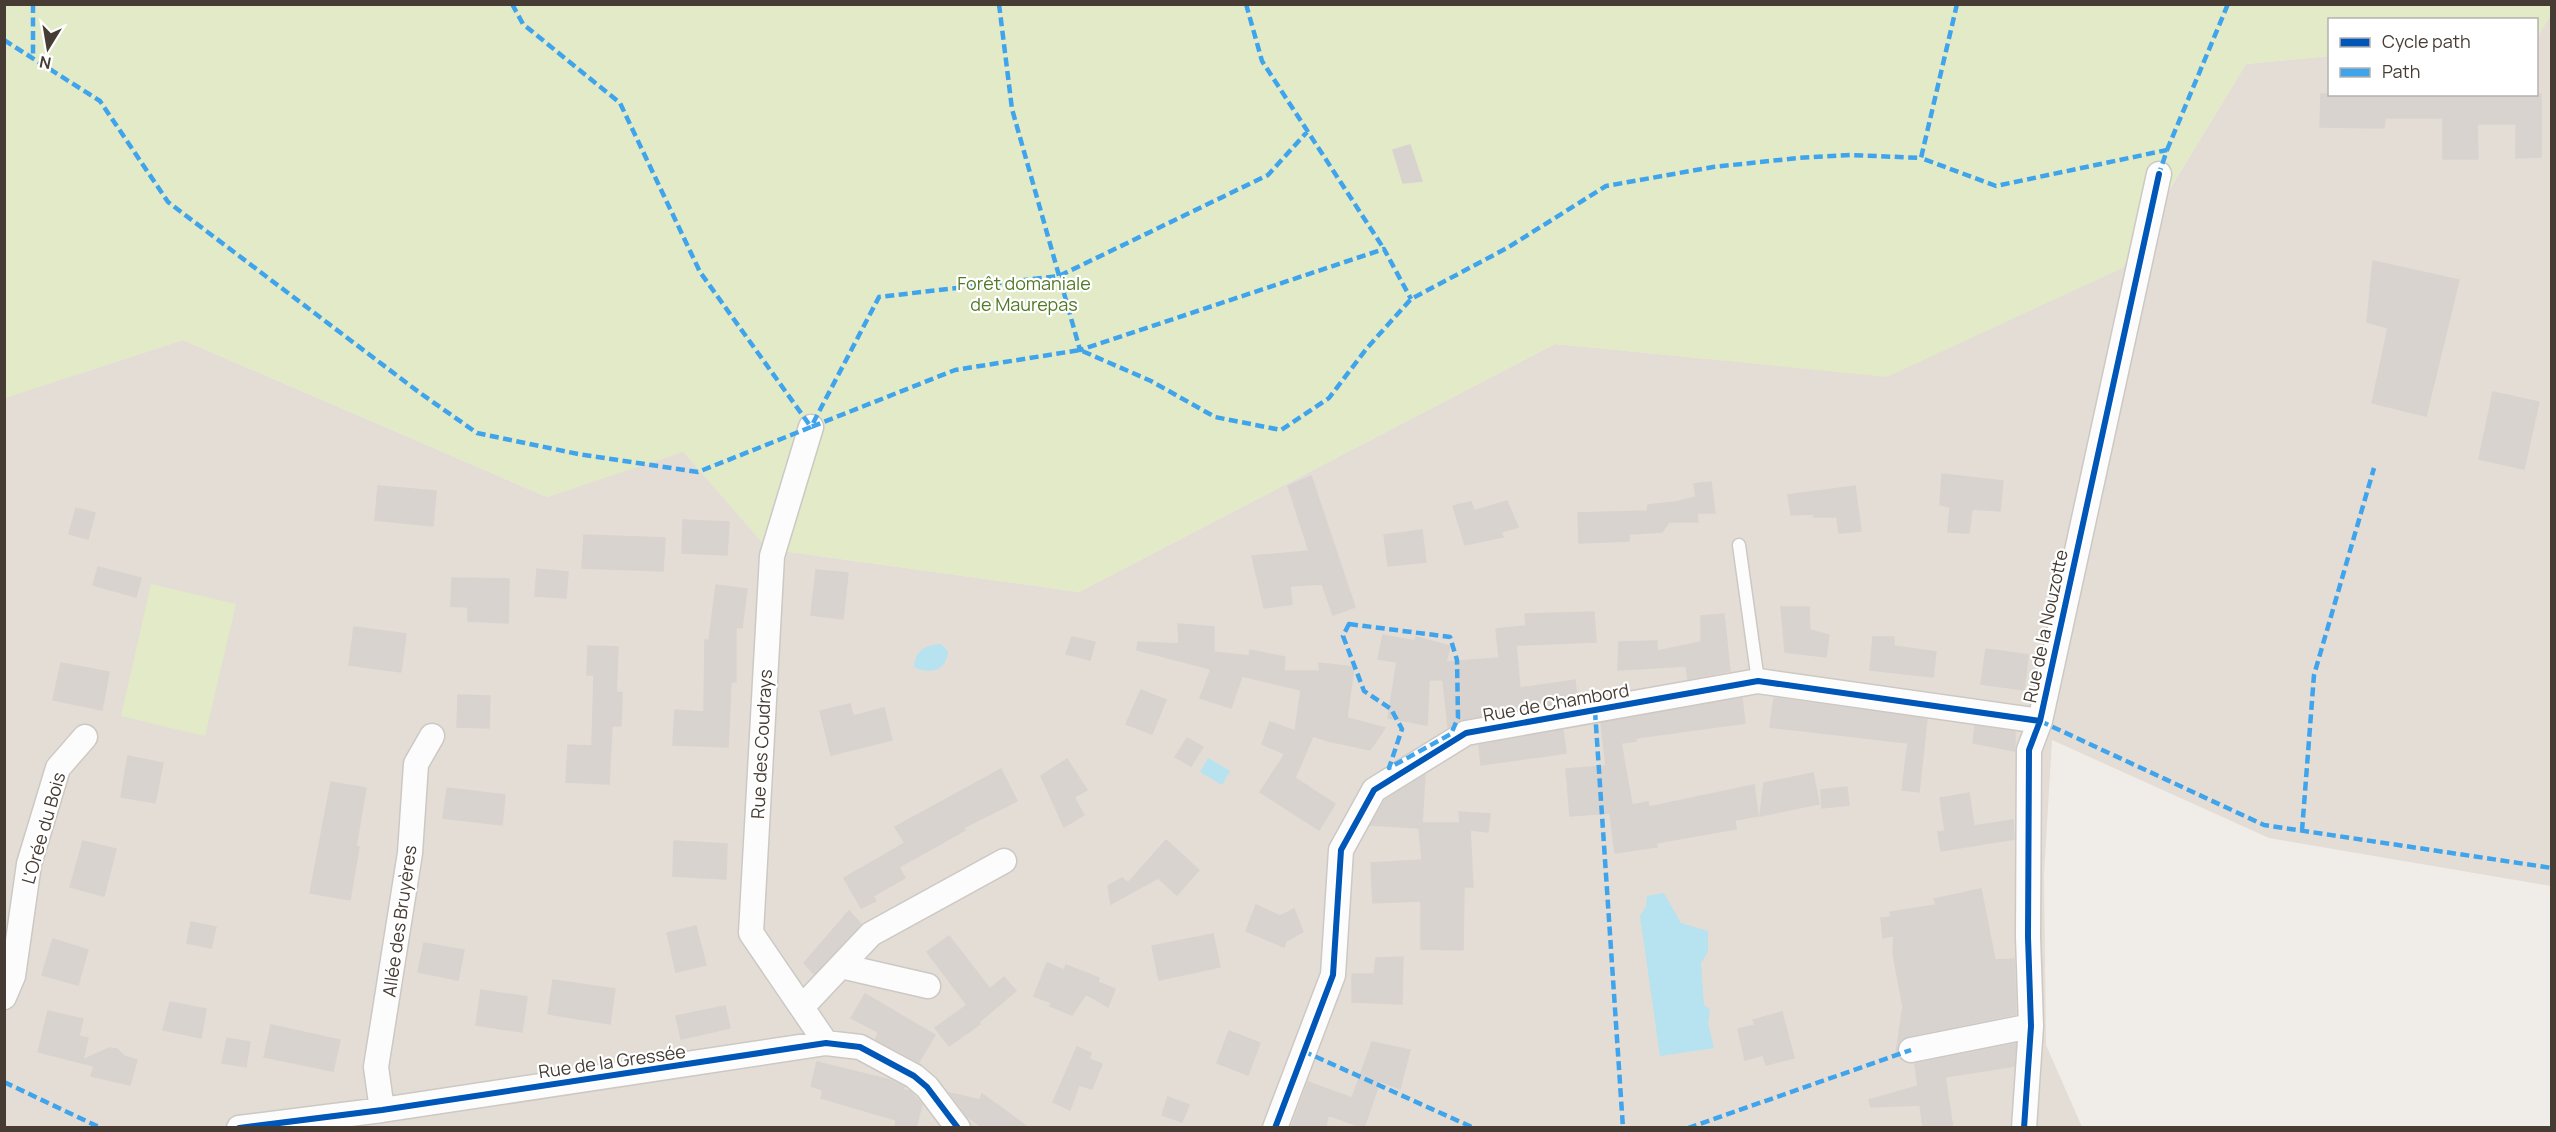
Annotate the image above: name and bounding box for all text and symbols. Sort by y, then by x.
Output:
north arrow [18,18,78,78]
legend [2328,18,2538,96]
text: Cycle path [2382,29,2471,53]
text: N [37,51,53,75]
text: Path [2382,59,2420,83]
park label: Forêt domaniale de Maurepas [957,271,1091,316]
street label: Rue de la Nouzotte [2017,547,2073,705]
street label: Rue des Coudrays [745,669,777,819]
street label: Rue de Chambord [1481,677,1631,727]
street label: L'Orée du Bois [16,769,70,887]
street label: Allée des Bruyères [376,843,422,999]
street label: Rue de la Gressée [537,1039,687,1083]

